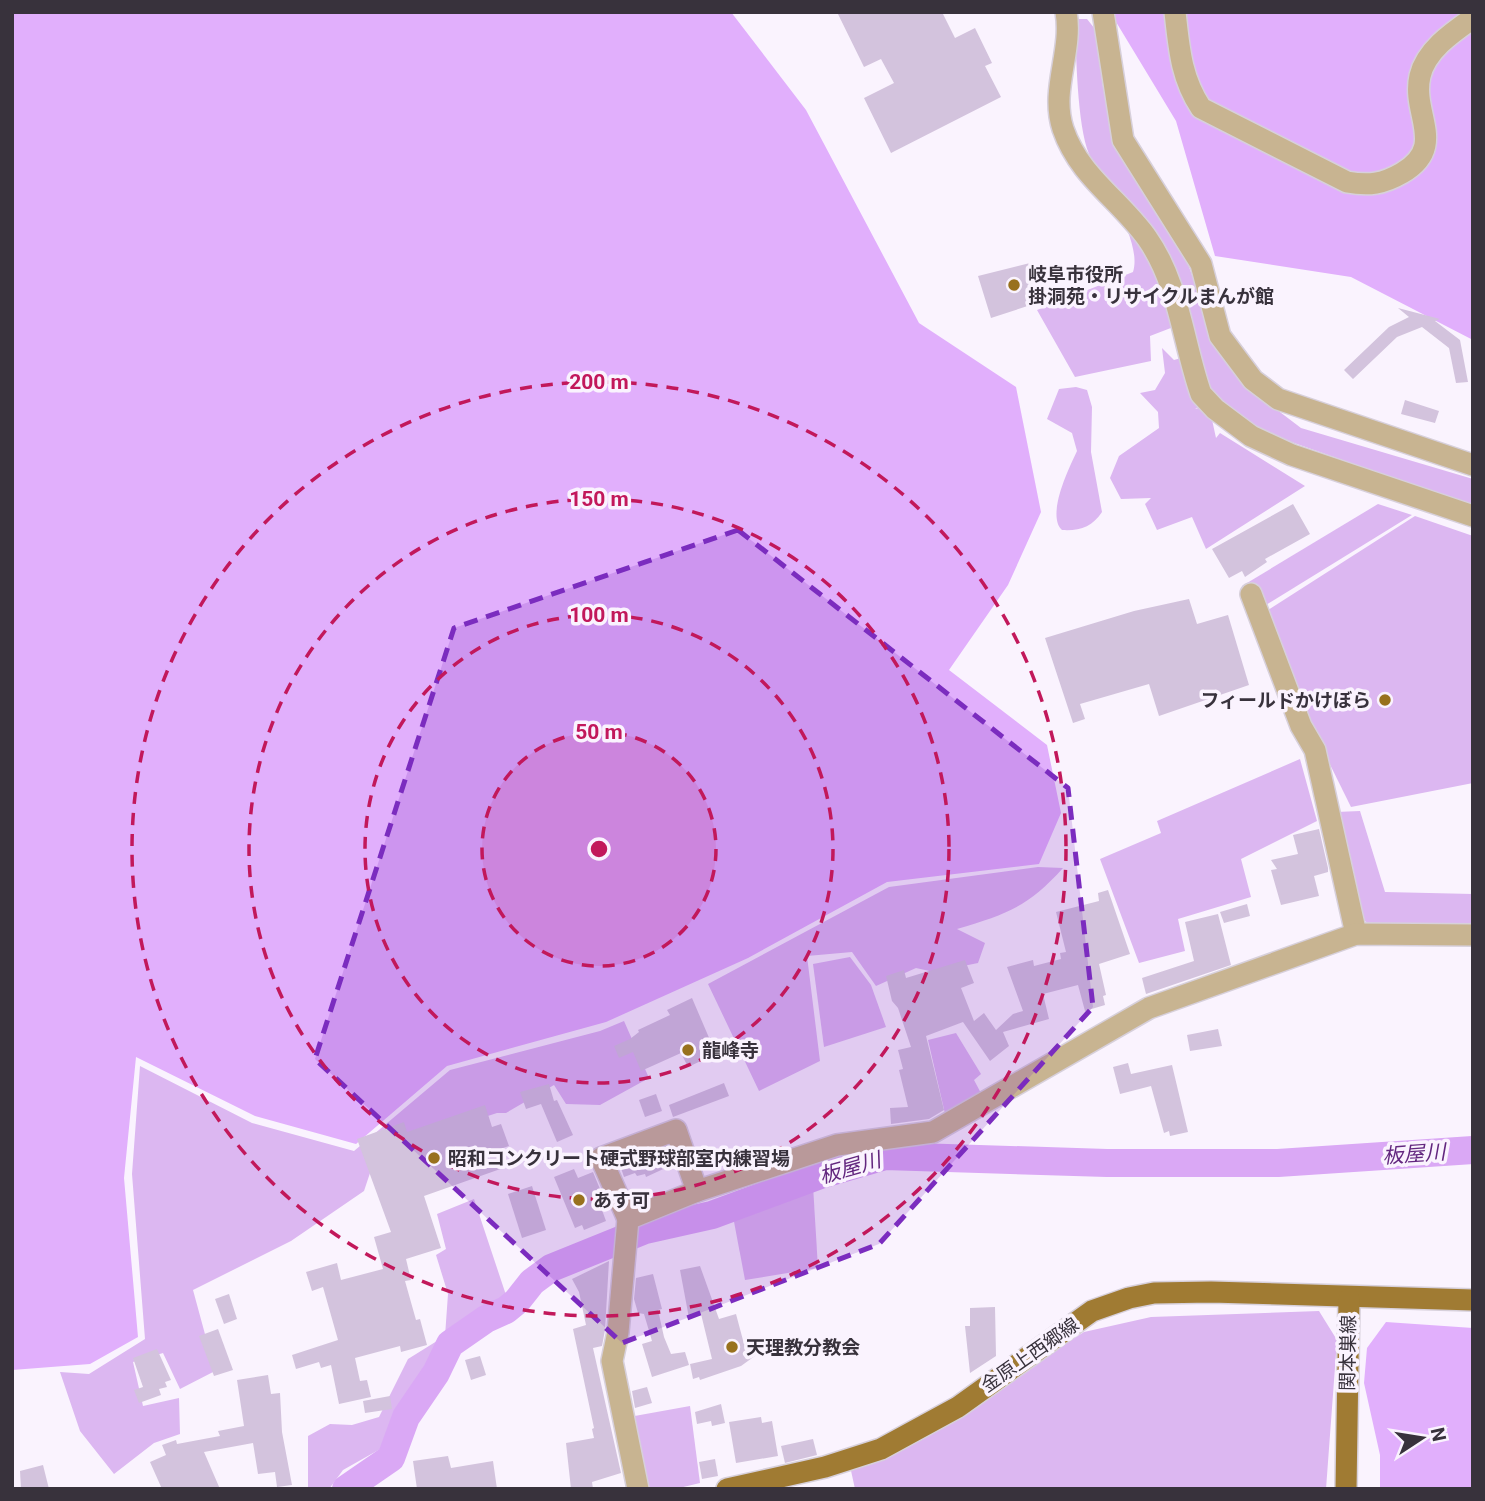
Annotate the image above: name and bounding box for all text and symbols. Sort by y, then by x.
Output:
place label: 岐阜市役所 掛洞苑・リサイクルまんが館 [1028,263,1274,308]
marker: 岐阜市役所 掛洞苑・リサイクルまんが館 [1006,277,1022,293]
text: 200 m [569,370,629,394]
text: 150 m [569,487,629,511]
text: 100 m [569,603,629,627]
place label: フィールドかけぼら [1200,689,1371,712]
marker: フィールドかけぼら [1377,692,1393,708]
text: 50 m [575,720,623,744]
centre of rings [587,837,611,861]
place label: 龍峰寺 [702,1039,759,1062]
marker: 龍峰寺 [680,1042,696,1058]
water label: 板屋川 [1382,1140,1448,1168]
place label: 昭和コンクリート硬式野球部室内練習場 [448,1147,790,1170]
water label: 板屋川 [816,1147,886,1188]
marker: 昭和コンクリート硬式野球部室内練習場 [426,1150,442,1166]
place label: あす可 [593,1189,650,1212]
marker: あす可 [571,1192,587,1208]
street label: 金原上西郷線 [977,1313,1083,1397]
street label: 関本巣線 [1336,1315,1360,1391]
place label: 天理教分教会 [746,1336,860,1359]
marker: 天理教分教会 [724,1339,740,1355]
north arrow [1387,1403,1457,1473]
text: N [1425,1426,1451,1444]

